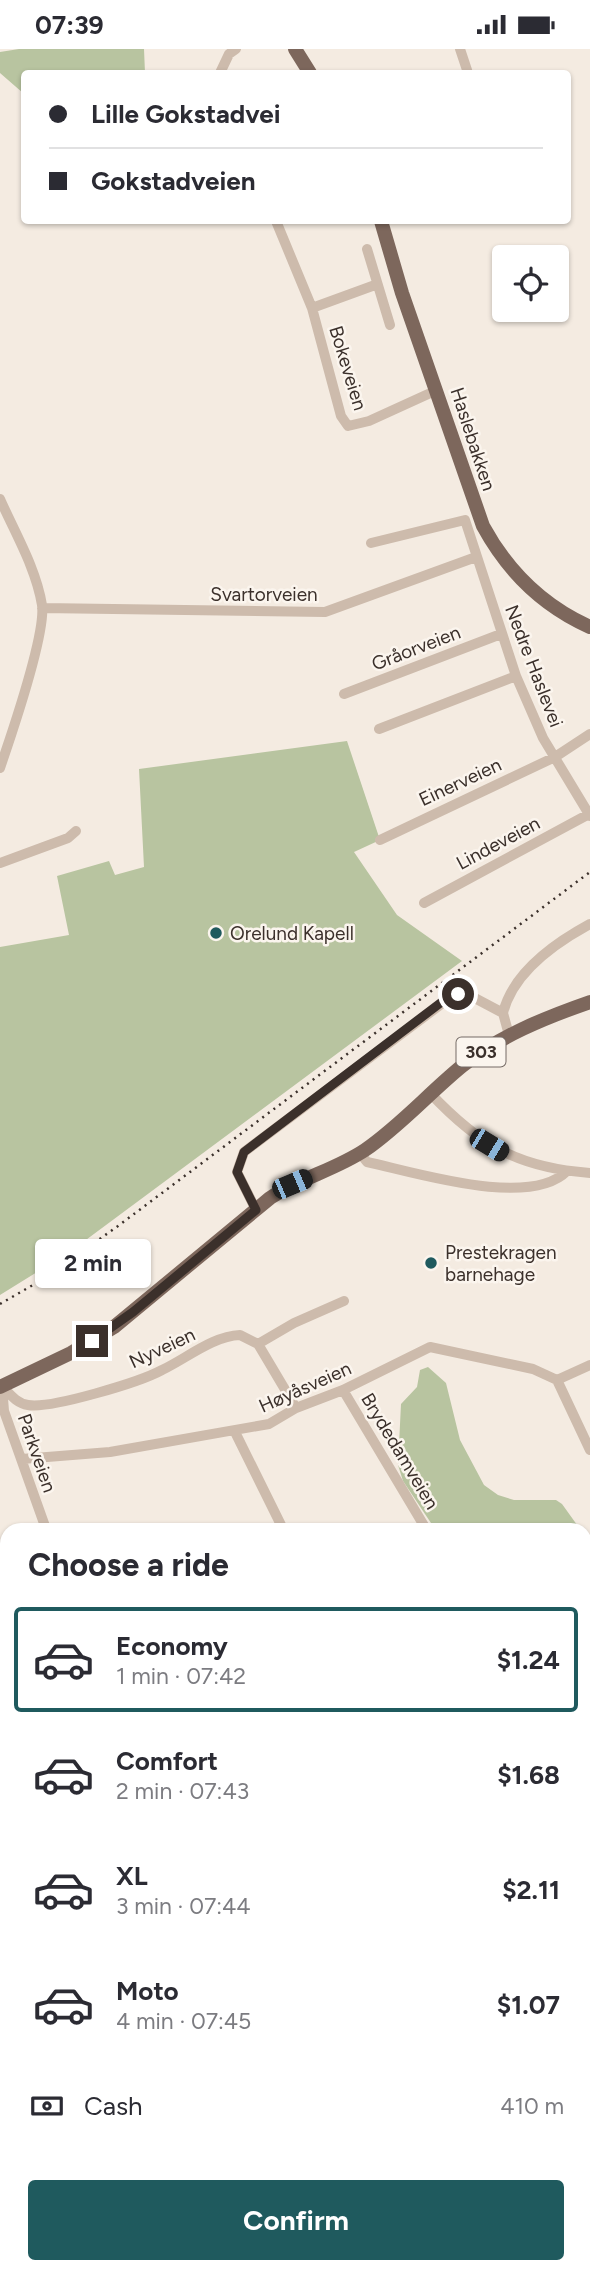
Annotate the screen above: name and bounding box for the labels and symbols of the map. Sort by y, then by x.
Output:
street label: Bokeveien [324,323,372,413]
street label: Haslebakken [445,384,501,494]
street label: Svartorveien [210,583,318,606]
street label: Nedre Haslevei [500,602,568,730]
street label: Gråorveien [368,621,464,675]
street label: Einerveien [415,753,505,811]
street label: Lindeveien [452,811,544,875]
place label: Orelund Kapell [230,922,354,945]
marker: Orelund Kapell [208,925,224,941]
route start [442,978,474,1010]
road number: 303 [456,1037,505,1067]
car [466,1125,513,1165]
car [269,1166,316,1202]
callout: 2 min [34,1239,150,1289]
place label: Prestekragen barnehage [445,1241,557,1286]
marker: Prestekragen barnehage [423,1255,439,1271]
street label: Nyveien [125,1323,199,1373]
route end [76,1325,108,1357]
street label: Høyåsveien [255,1356,355,1418]
street label: Brydedamveien [356,1389,444,1513]
street label: Parkveien [13,1411,61,1495]

